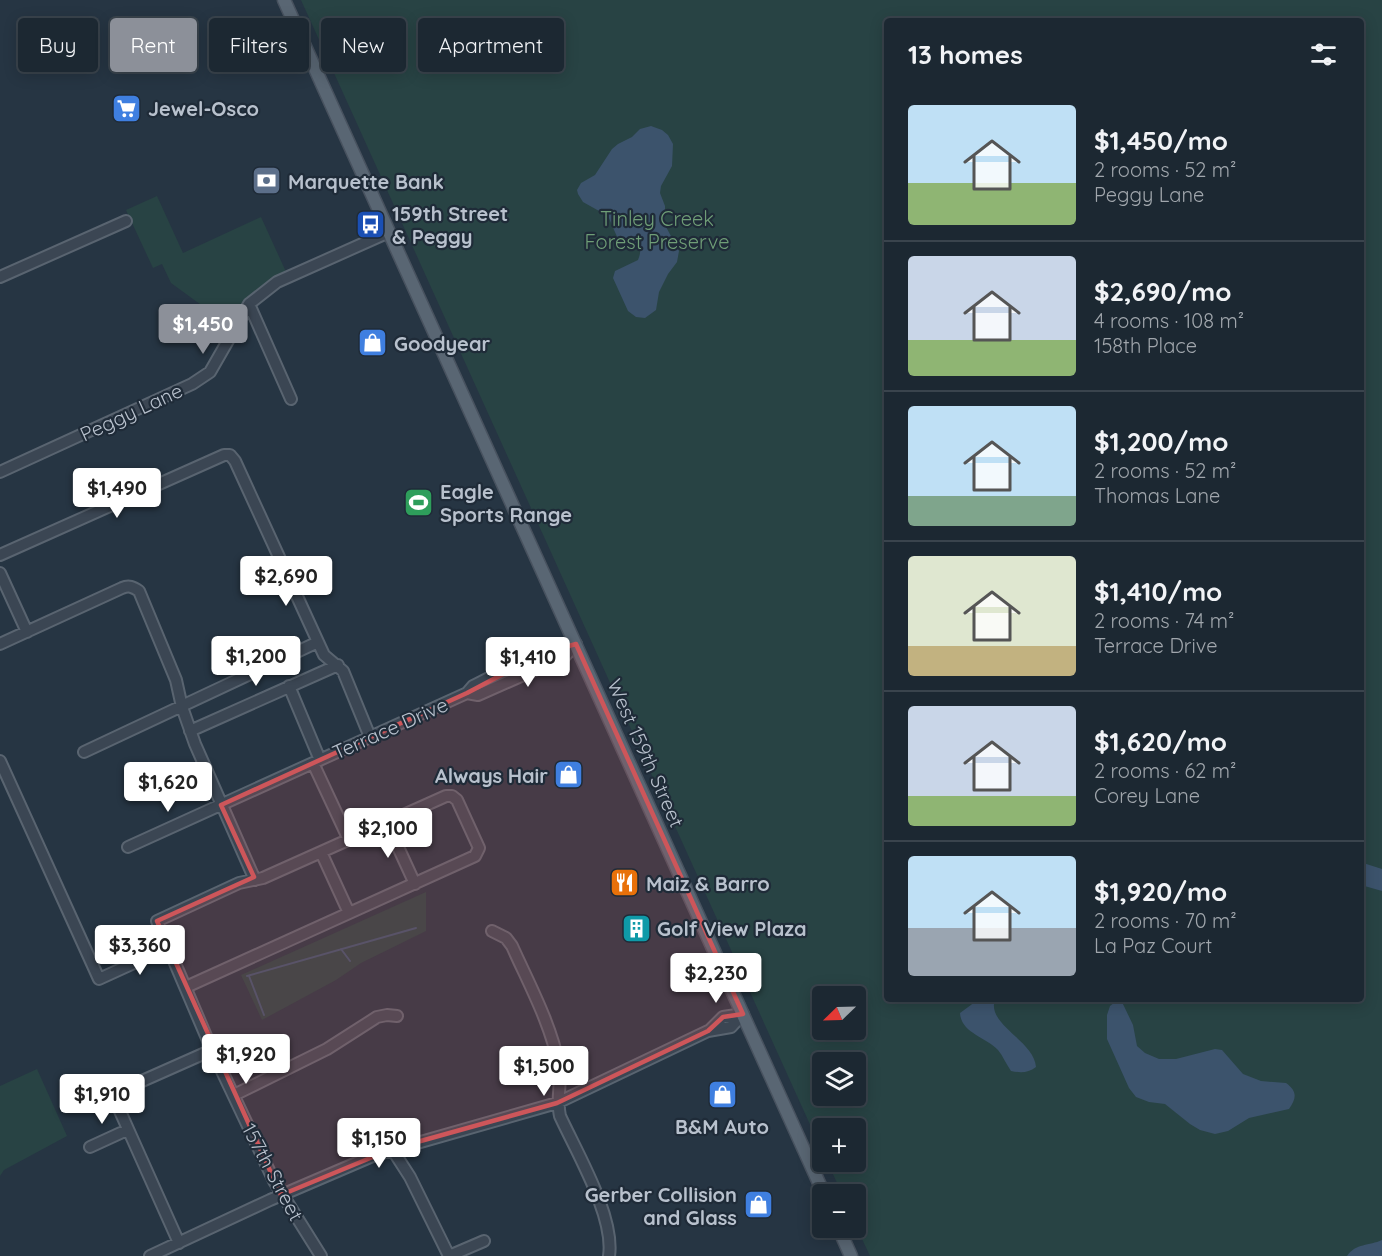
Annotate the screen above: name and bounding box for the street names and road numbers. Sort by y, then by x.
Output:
street label: Peggy Lane [76,377,186,447]
street label: West 159th Street [602,675,690,831]
street label: Terrace Drive [328,691,452,765]
street label: 157th Street [237,1119,309,1225]

